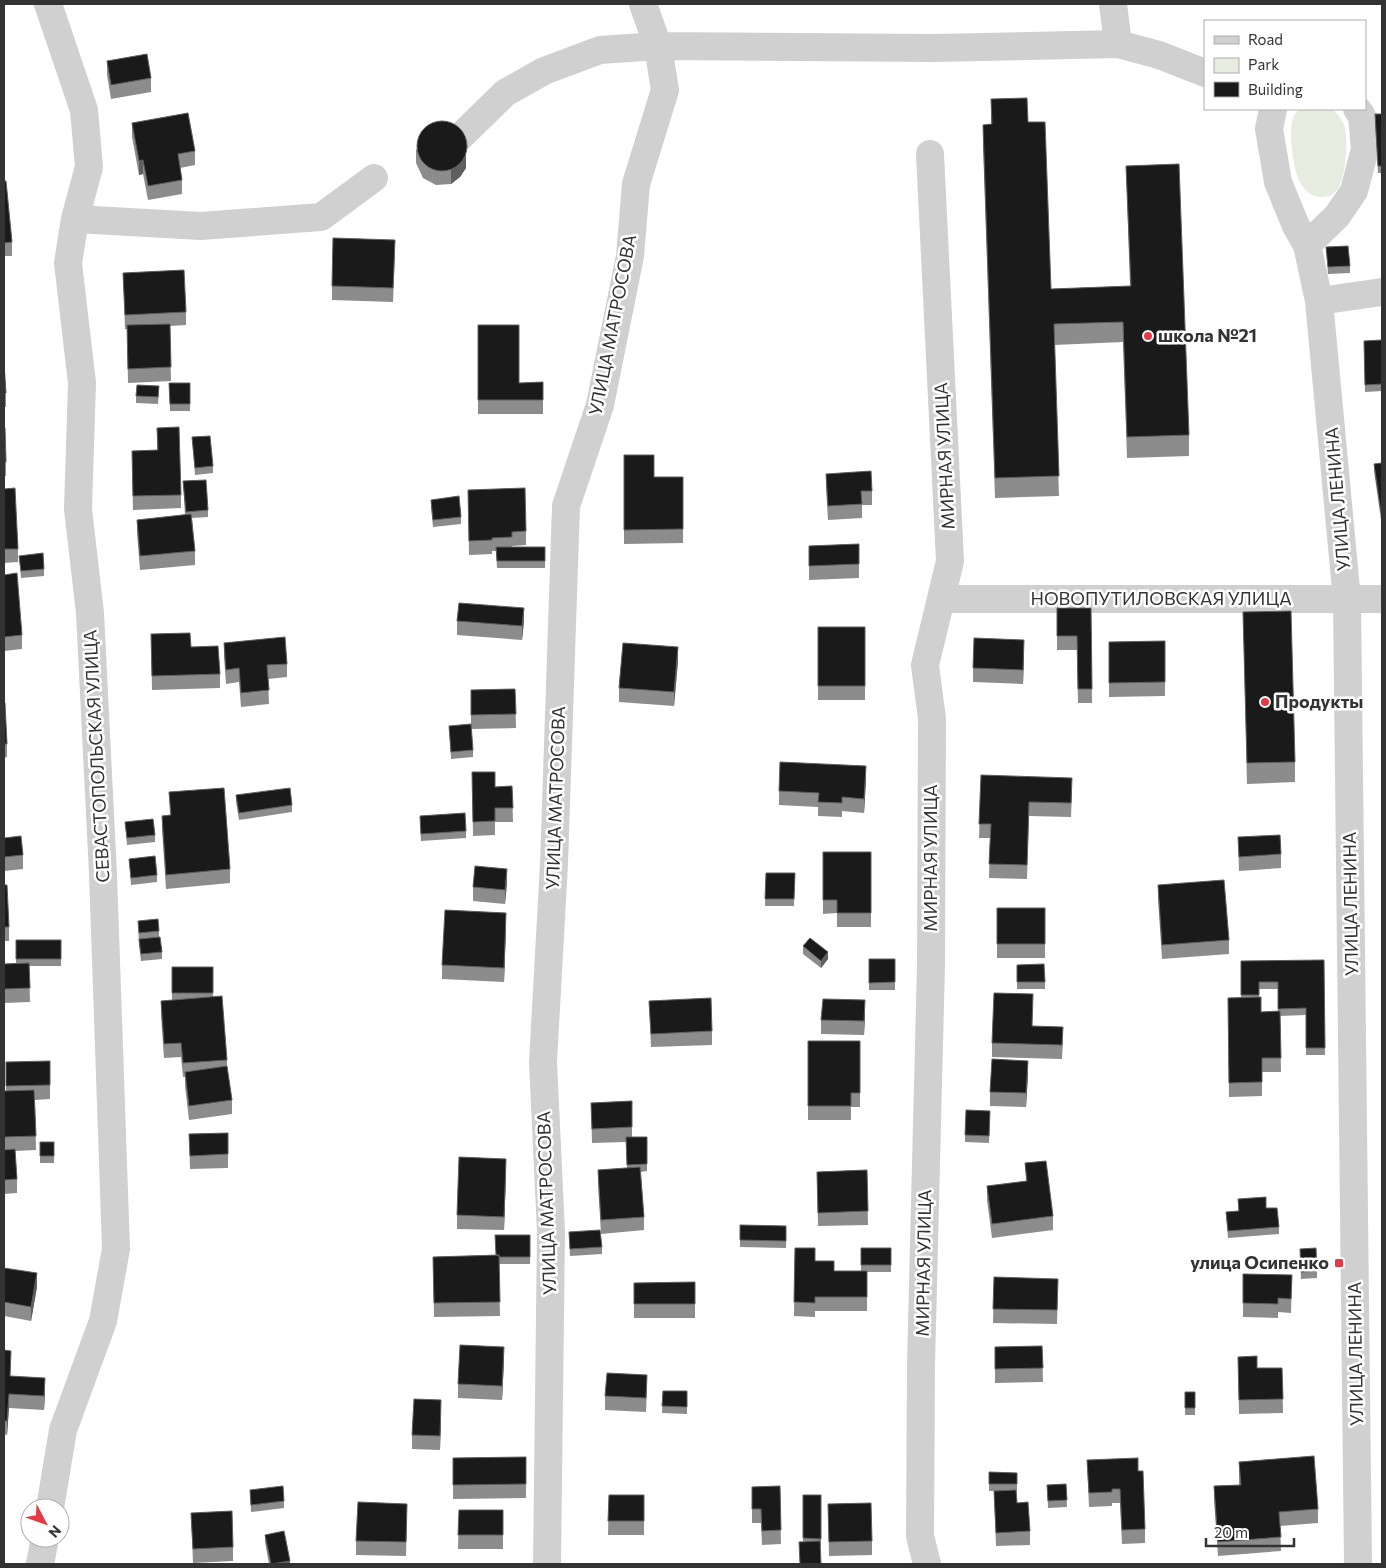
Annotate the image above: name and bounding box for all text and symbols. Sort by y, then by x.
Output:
legend [1204,20,1366,110]
text: Road [1248,30,1283,48]
text: Park [1248,55,1279,73]
text: Building [1248,80,1303,98]
street label: УЛИЦА МАТРОСОВА [584,232,640,417]
place label: школа №21 [1158,324,1257,346]
marker: школа №21 [1142,330,1154,342]
street label: МИРНАЯ УЛИЦА [929,382,959,530]
street label: УЛИЦА ЛЕНИНА [1320,426,1354,572]
street label: НОВОПУТИЛОВСКАЯ УЛИЦА [1030,587,1292,609]
street label: СЕВАСТОПОЛЬСКАЯ УЛИЦА [78,629,114,883]
place label: Продукты [1275,690,1363,712]
marker: Продукты [1259,696,1271,708]
street label: УЛИЦА МАТРОСОВА [541,706,569,890]
street label: МИРНАЯ УЛИЦА [919,784,941,932]
street label: УЛИЦА ЛЕНИНА [1338,832,1362,976]
street label: УЛИЦА МАТРОСОВА [532,1111,560,1295]
street label: МИРНАЯ УЛИЦА [911,1189,935,1337]
place label: улица Осипенко [1190,1251,1329,1273]
marker: улица Осипенко [1333,1257,1345,1269]
street label: УЛИЦА ЛЕНИНА [1343,1282,1367,1426]
north arrow [20,1498,70,1548]
scale bar [1206,1516,1294,1548]
text: N [45,1522,65,1541]
text: 20 m [1214,1523,1248,1541]

